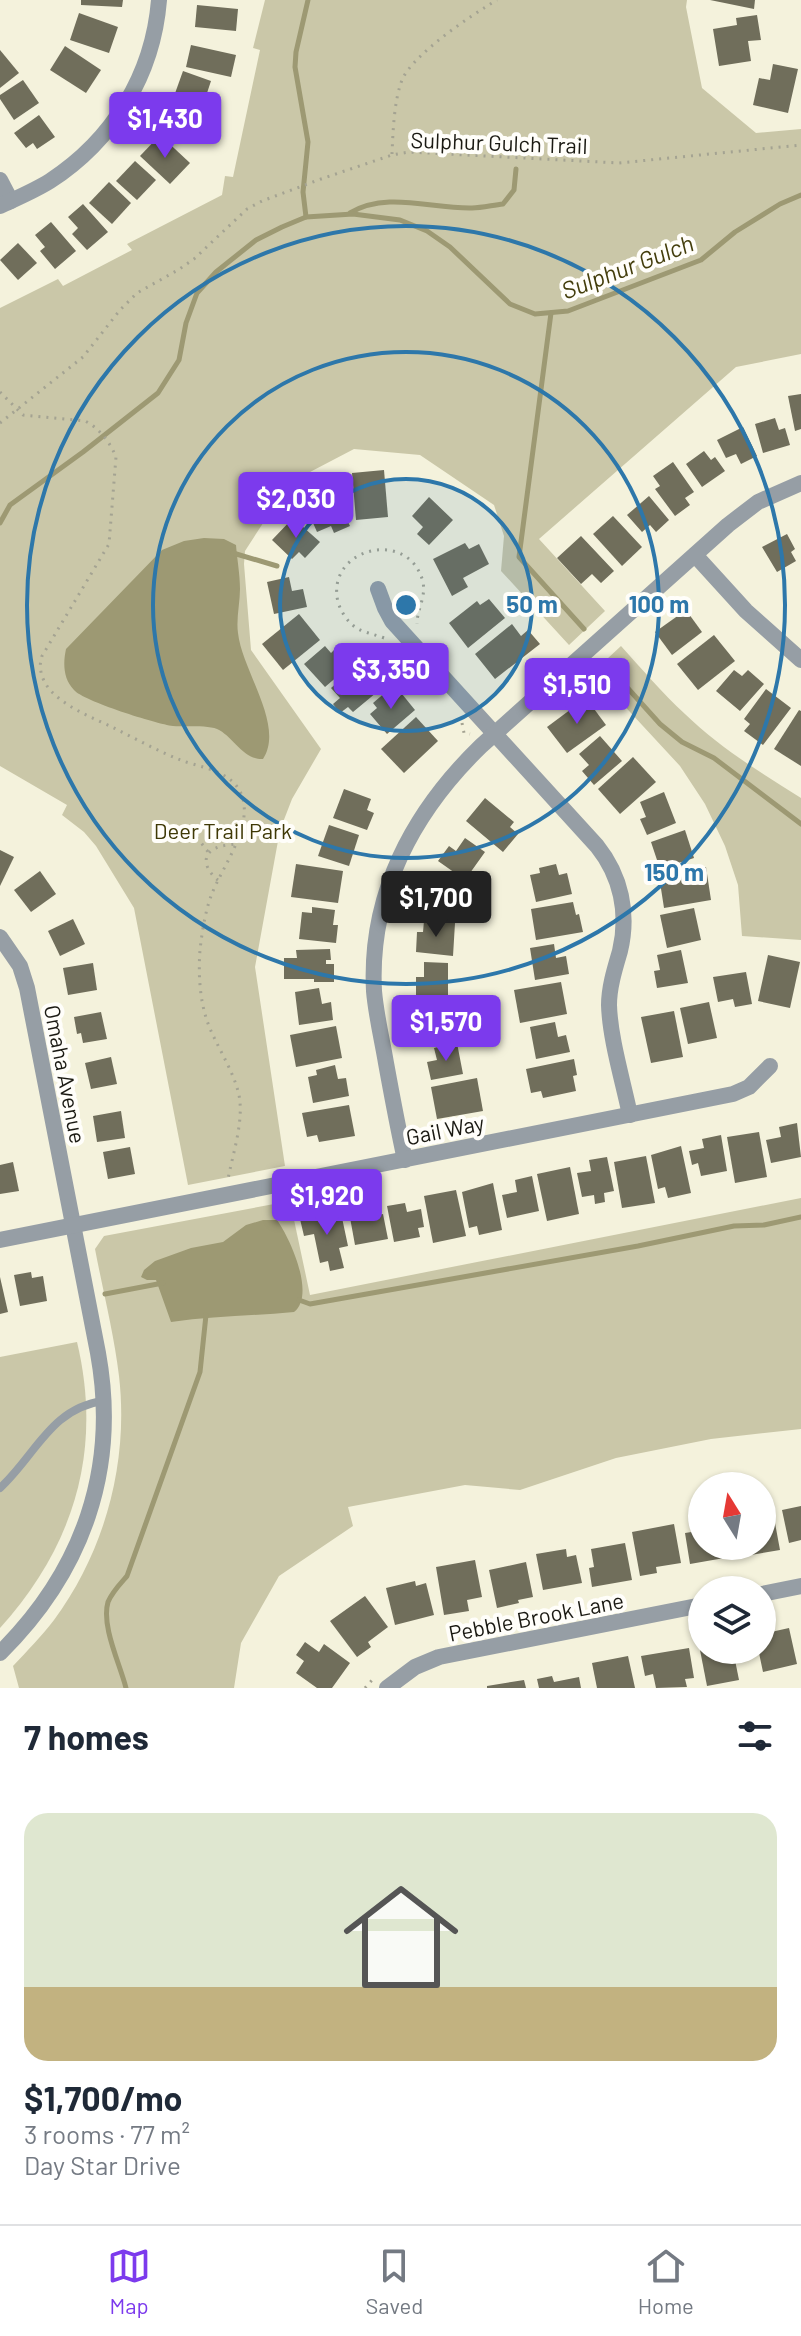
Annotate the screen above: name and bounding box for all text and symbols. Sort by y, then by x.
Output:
pin: $1,430 [100,92,230,160]
text: $1,430 [127,102,203,133]
street label: Sulphur Gulch Trail [410,126,588,158]
water label: Sulphur Gulch [557,228,697,304]
pin: $2,030 [231,472,361,540]
text: $2,030 [256,482,336,513]
text: 50 m [506,589,558,618]
text: 100 m [629,589,689,618]
centre of rings [392,591,420,619]
pin: $3,350 [326,643,456,711]
text: $3,350 [352,653,430,684]
pin: $1,510 [512,658,642,726]
text: $1,510 [543,668,611,699]
park label: Deer Trail Park [154,817,292,843]
text: 150 m [644,857,704,886]
pin: $1,700 [371,871,501,939]
text: $1,700 [399,881,473,912]
pin: $1,570 [381,995,511,1063]
street label: Omaha Avenue [40,1003,92,1145]
text: $1,570 [410,1005,482,1036]
street label: Gail Way [404,1109,486,1149]
pin: $1,920 [262,1169,392,1237]
text: $1,920 [290,1179,364,1210]
north arrow [688,1472,776,1560]
map controls [688,1472,776,1664]
button: layers [688,1576,776,1664]
street label: Pebble Brook Lane [446,1586,626,1646]
icon: filters [733,1714,777,1758]
text: 7 homes [24,1716,149,1757]
icon: home [329,1865,473,2009]
text: $1,700/mo [24,2077,182,2118]
text: 3 rooms · 77 m² [24,2118,190,2149]
text: Day Star Drive [24,2149,181,2180]
tab: Map [107,2244,151,2318]
tab: Saved [366,2244,423,2318]
tab: Home [638,2244,694,2318]

